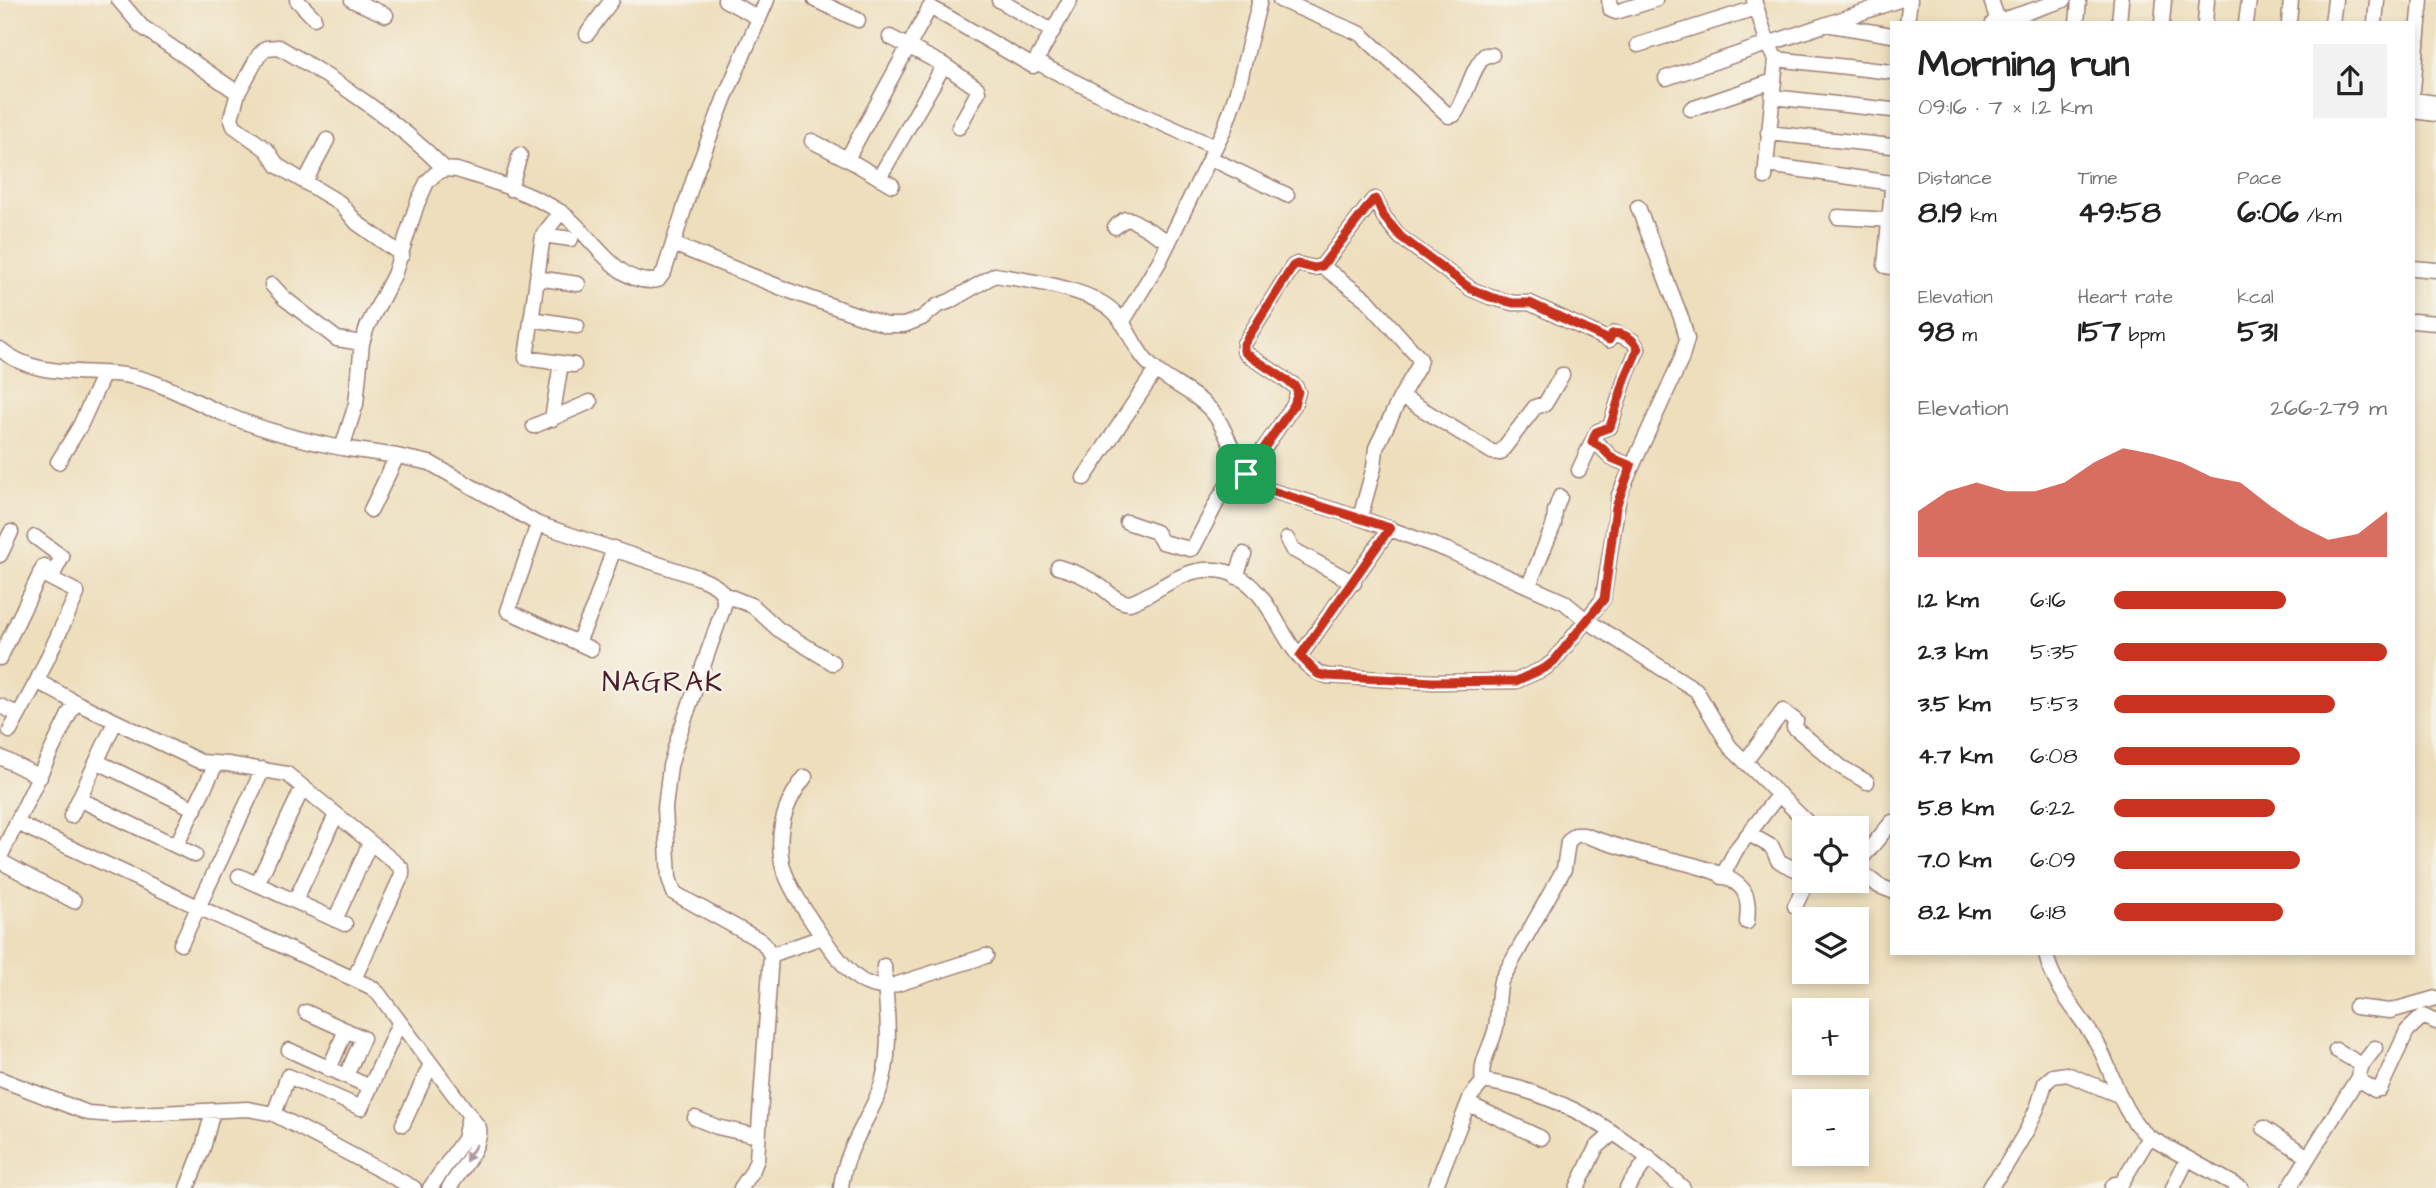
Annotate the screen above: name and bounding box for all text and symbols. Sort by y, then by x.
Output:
text: Morning run [1918,39,2130,91]
button: share [2313,44,2387,118]
text: 09:16 · 7 × 1.2 km [1918,91,2092,123]
text: Distance [1918,165,1992,192]
text: Time [2078,165,2117,192]
text: Pace [2237,165,2281,192]
text: 8.19 [1918,192,1963,234]
text: 49:58 [2078,192,2161,234]
text: 6:06 [2237,192,2299,234]
text: km [1963,203,1997,230]
text: /km [2299,203,2342,230]
text: Elevation [1918,284,1993,311]
text: Heart rate [2078,284,2173,311]
text: kcal [2237,284,2274,311]
text: 98 [1918,311,1955,353]
text: 157 [2078,311,2121,353]
text: 531 [2237,311,2278,353]
text: m [1955,322,1977,349]
text: bpm [2121,322,2165,349]
text: Elevation [1918,392,2009,424]
text: 266–279 m [2270,392,2387,424]
pin [1216,444,1276,504]
icon: arrive [1227,455,1265,493]
text: 1.2 km [1918,584,1979,616]
text: 6:16 [2030,584,2066,616]
text: 2.3 km [1918,636,1987,668]
text: 5:35 [2030,636,2078,668]
district label: NAGRAK [602,663,724,702]
text: 3.5 km [1918,688,1990,720]
text: 5:53 [2030,688,2078,720]
text: 4.7 km [1918,740,1992,772]
text: 6:08 [2030,740,2078,772]
text: 5.8 km [1918,792,1994,824]
text: 6:22 [2030,792,2075,824]
map controls [1792,816,1869,1166]
button: locate [1792,816,1869,893]
text: 7.0 km [1918,844,1991,876]
text: 6:09 [2030,844,2076,876]
text: 8.2 km [1918,896,1991,928]
text: 6:18 [2030,896,2066,928]
button: layers [1792,907,1869,984]
button: + [1792,998,1869,1075]
button: − [1792,1089,1869,1166]
one-way arrow [465,1143,478,1162]

